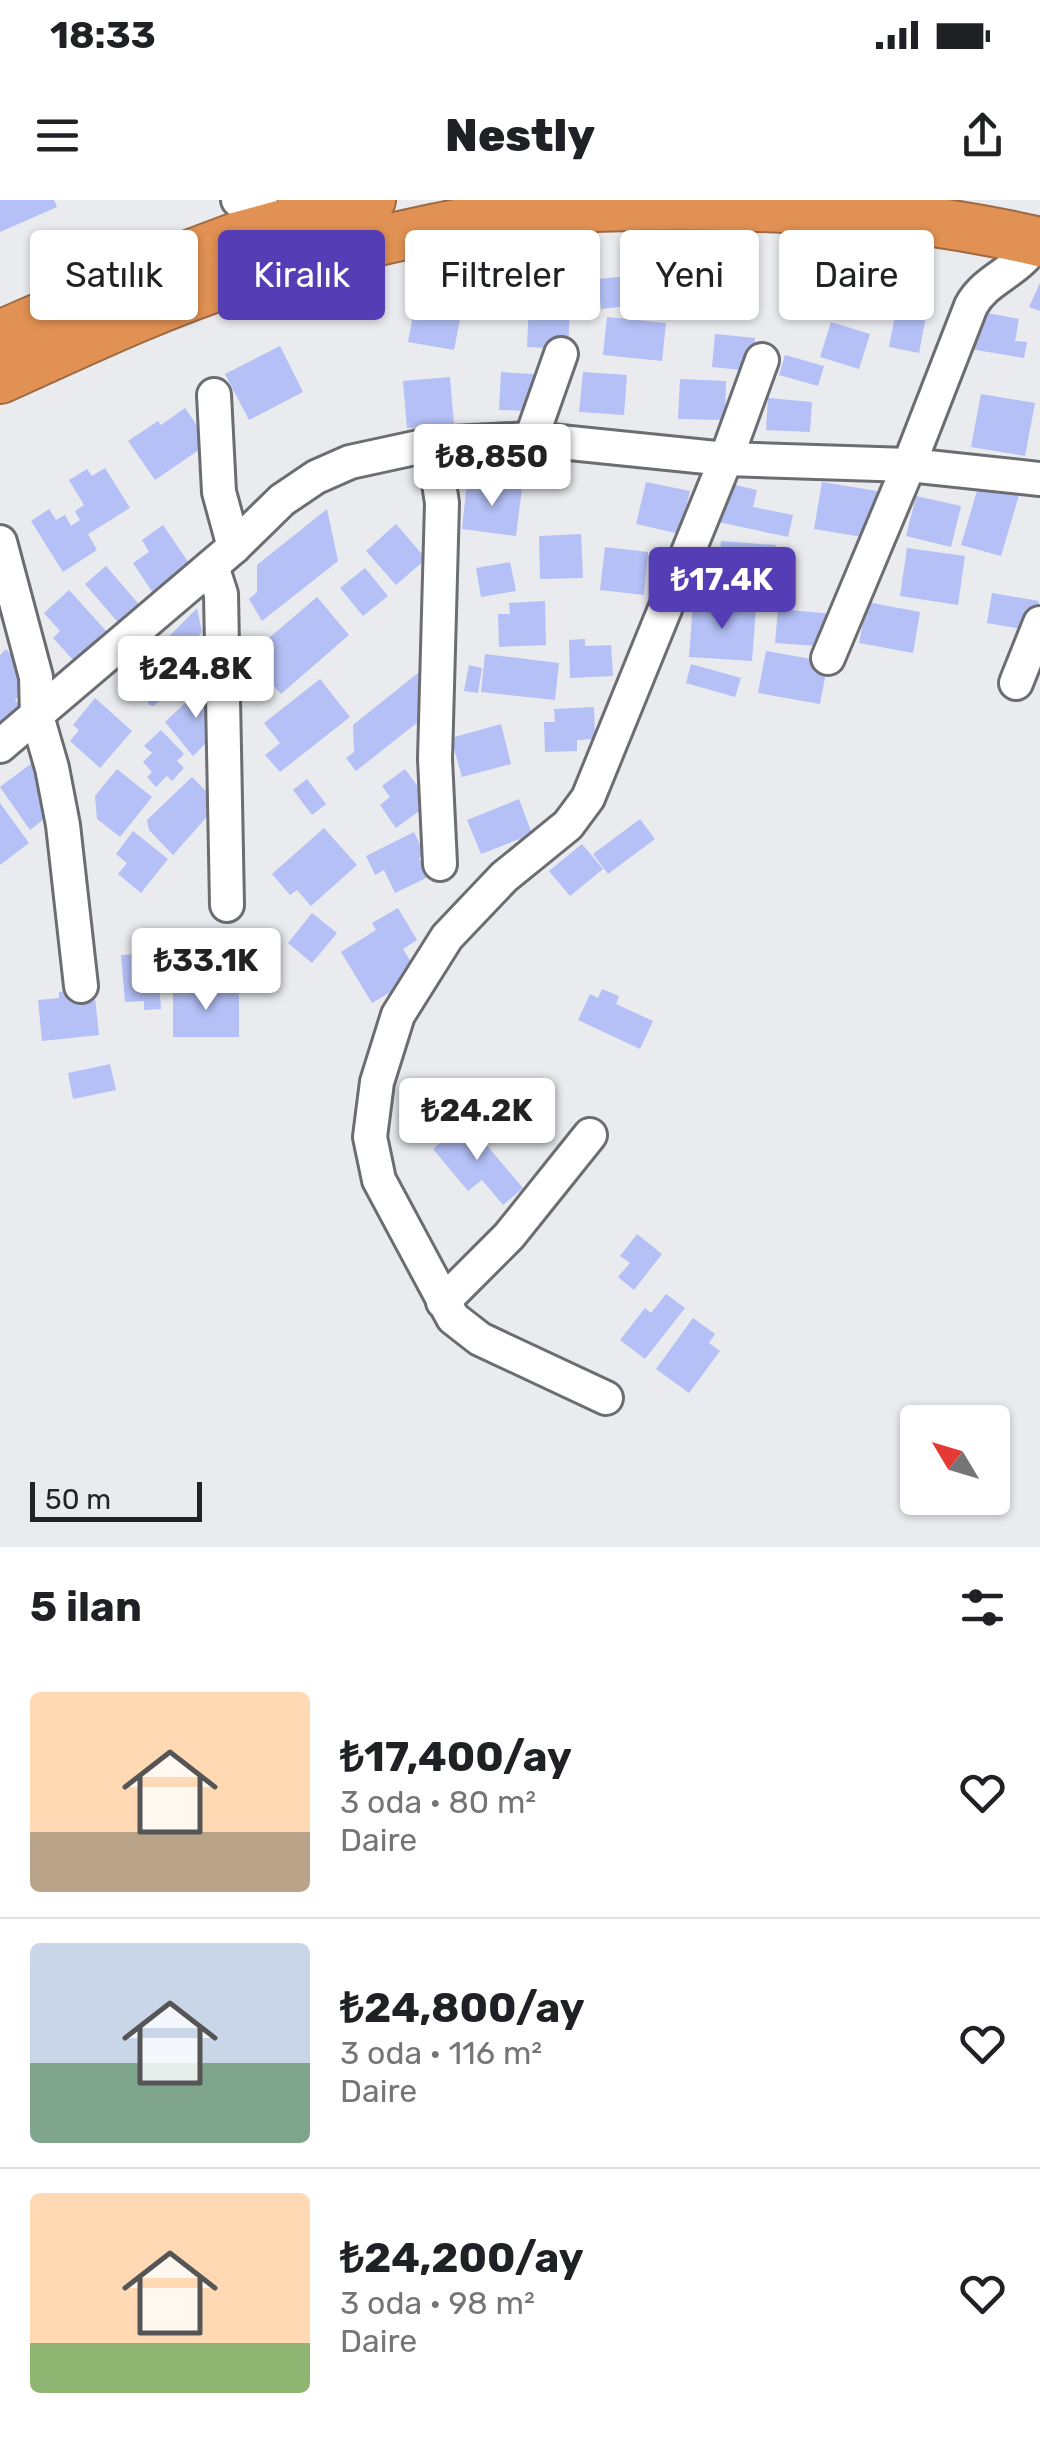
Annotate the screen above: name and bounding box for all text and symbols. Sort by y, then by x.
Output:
text: 18:33 [50,12,156,58]
icon: menu [30,108,85,163]
icon: share [955,108,1010,163]
text: Nestly [445,109,595,162]
chip: Satılık [30,230,198,320]
chip: Kiralık [218,230,385,320]
chip: Filtreler [405,230,600,320]
chip: Yeni [620,230,759,320]
chip: Daire [779,230,934,320]
pin: ₺8,850 [411,424,573,509]
text: ₺8,850 [436,437,548,475]
pin: ₺17.4K [641,547,803,632]
text: ₺17.4K [671,560,773,598]
pin: ₺24.8K [115,636,277,721]
text: ₺24.8K [140,649,252,687]
pin: ₺33.1K [125,928,287,1013]
text: ₺33.1K [154,941,258,979]
pin: ₺24.2K [396,1078,558,1163]
text: ₺24.2K [421,1091,533,1129]
north arrow [900,1405,1010,1515]
map controls [900,1405,1010,1515]
scale bar [30,1477,202,1522]
text: 50 m [45,1483,111,1516]
icon: filters [955,1580,1010,1635]
text: 5 ilan [30,1582,142,1632]
icon: home [110,1732,230,1852]
text: ₺17,400/ay [340,1732,572,1782]
icon: heart [955,1765,1010,1820]
text: 3 oda · 80 m² [340,1783,536,1821]
text: Daire [340,1821,417,1859]
icon: home [110,1983,230,2103]
text: ₺24,800/ay [340,1983,585,2033]
icon: heart [955,2016,1010,2071]
text: 3 oda · 116 m² [340,2034,542,2072]
text: Daire [340,2072,417,2110]
icon: home [110,2233,230,2353]
text: ₺24,200/ay [340,2233,584,2283]
icon: heart [955,2266,1010,2321]
text: 3 oda · 98 m² [340,2284,535,2322]
text: Daire [340,2322,417,2360]

